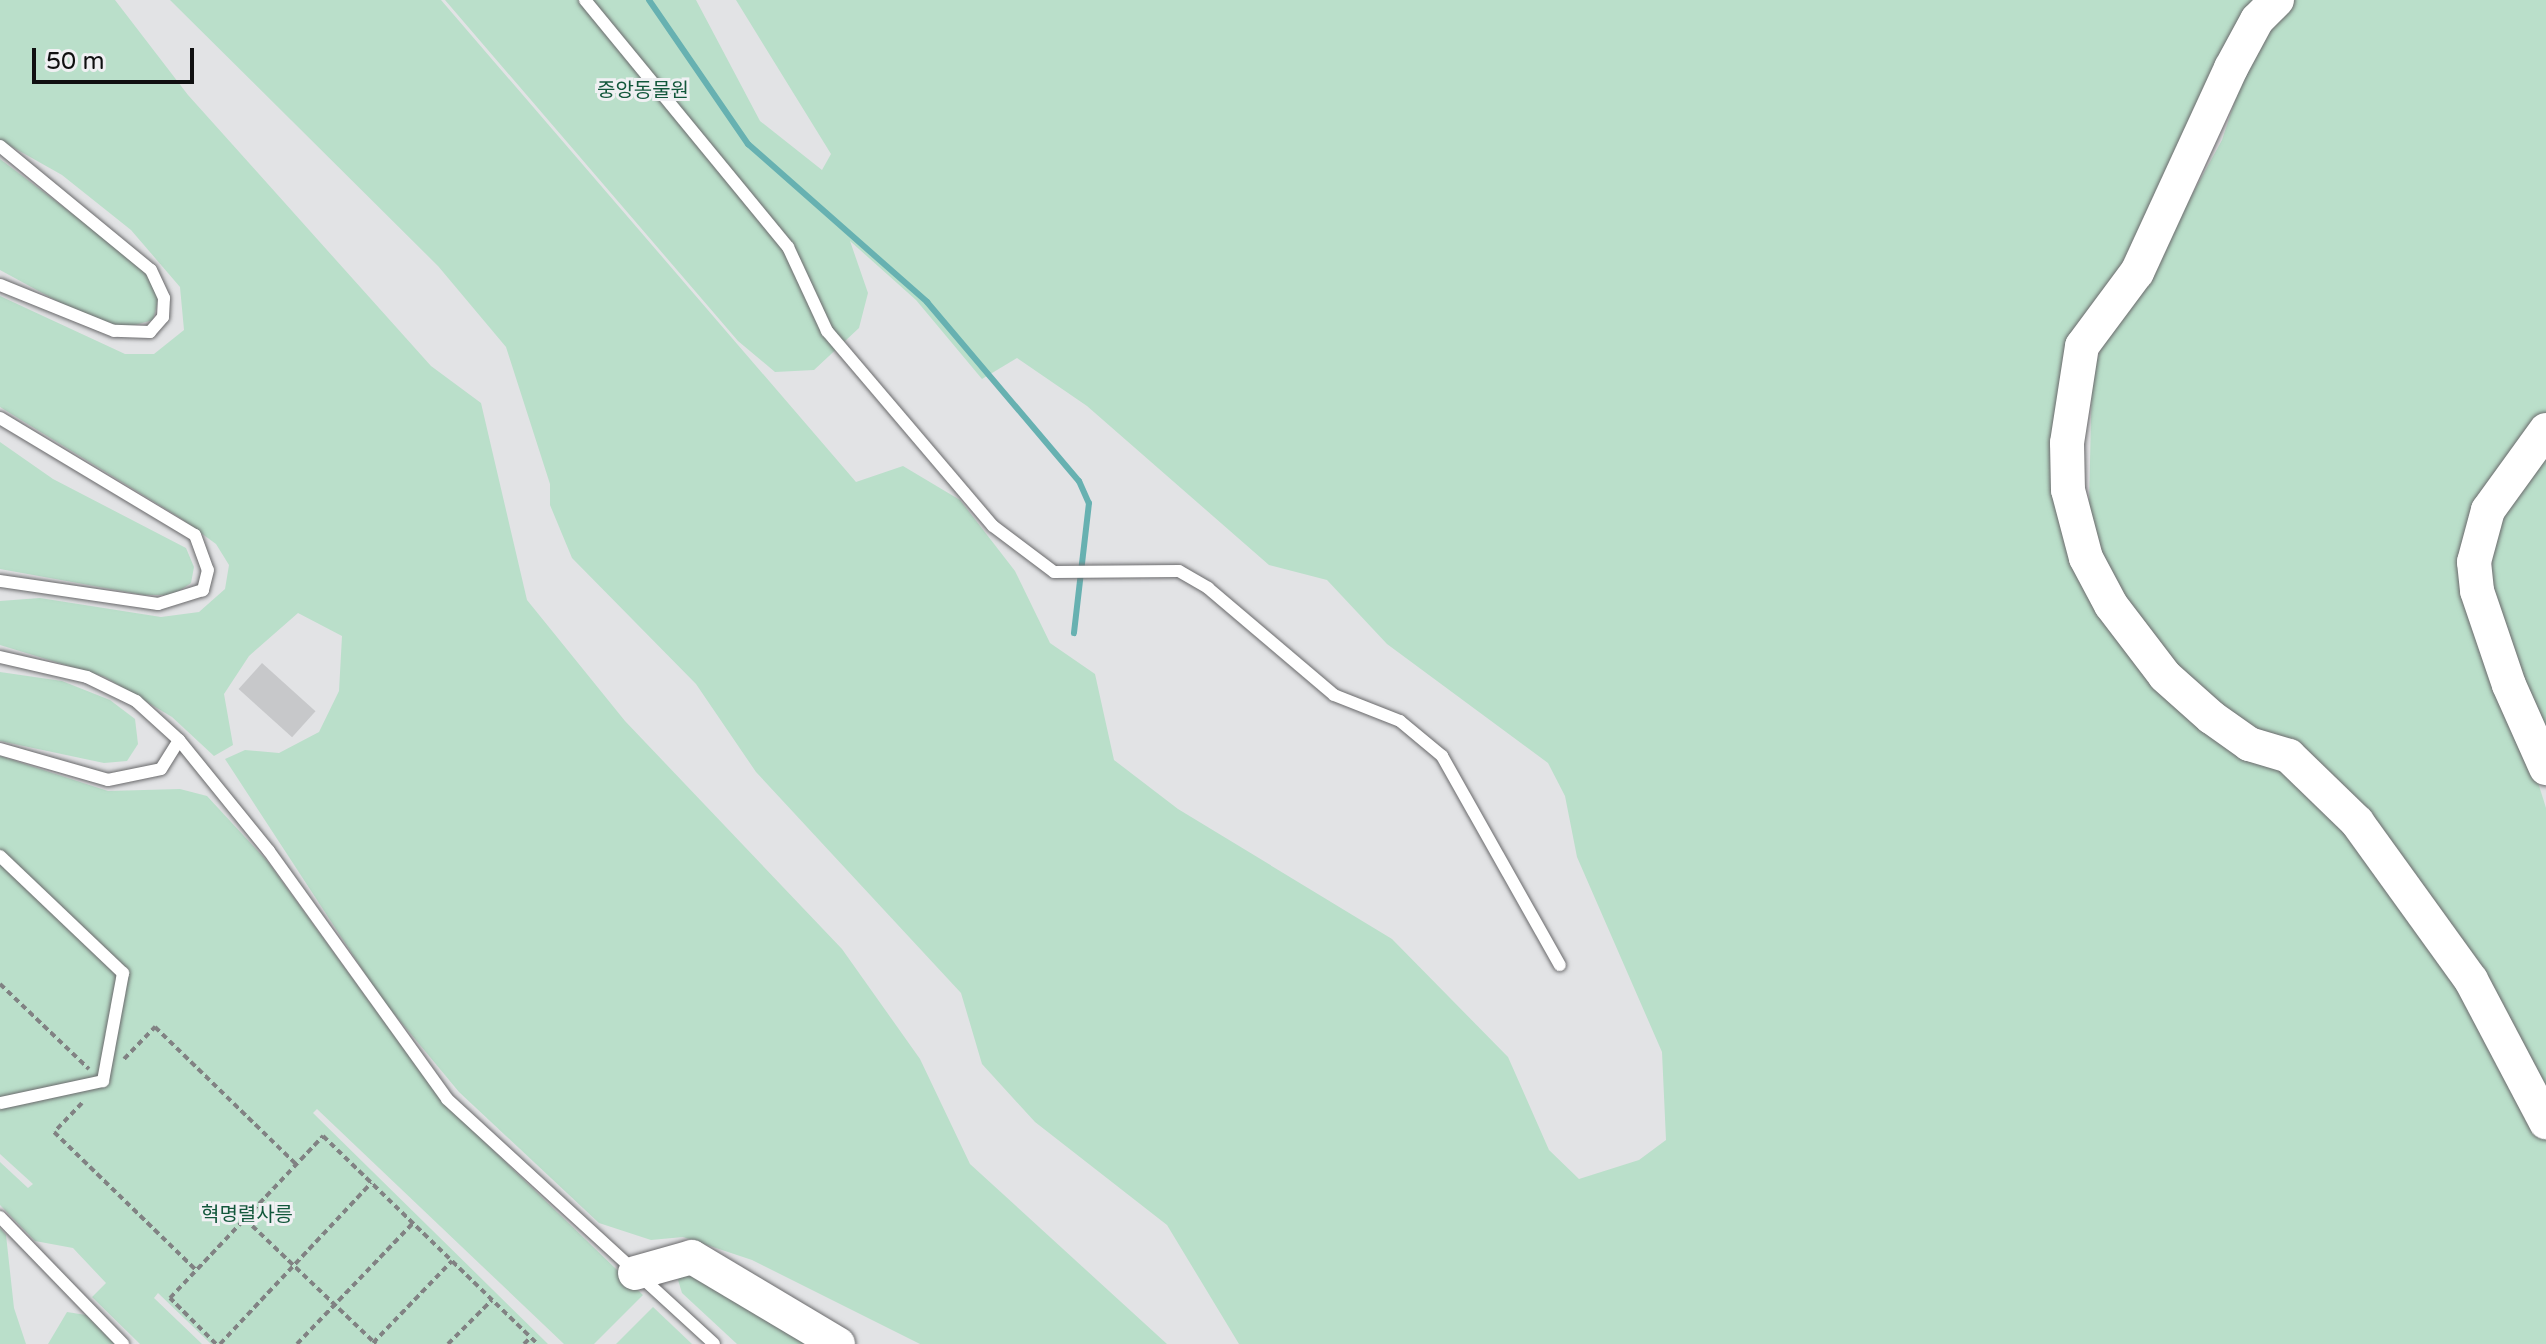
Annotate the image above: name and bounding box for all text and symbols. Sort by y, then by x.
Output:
scale bar [36,32,198,82]
text: 50 m [46,47,104,76]
park label: 중앙동물원 [597,79,689,103]
park label: 혁명렬사릉 [201,1203,293,1227]

